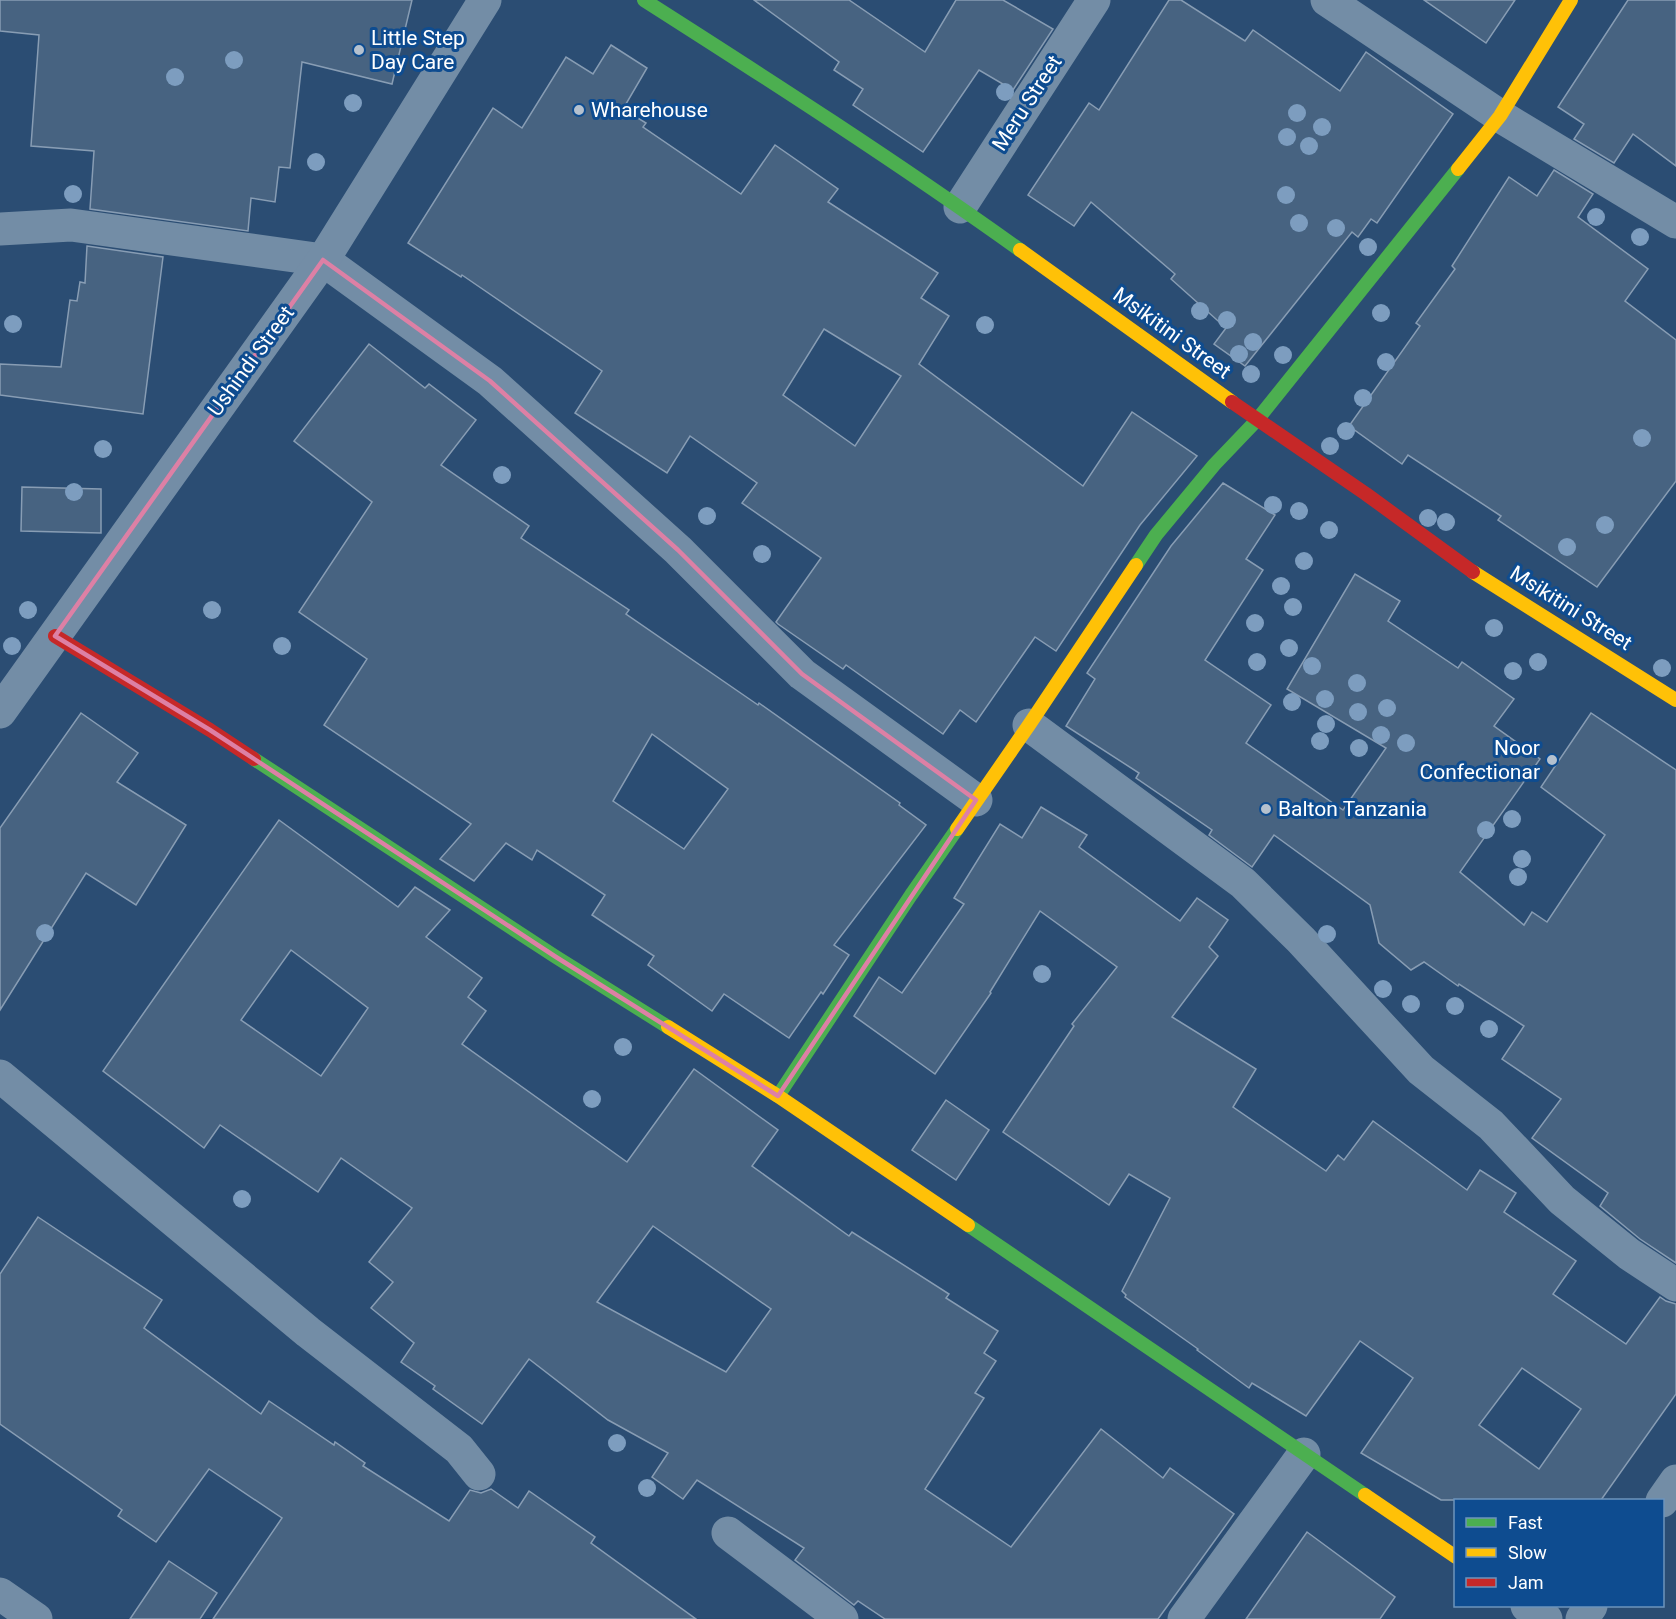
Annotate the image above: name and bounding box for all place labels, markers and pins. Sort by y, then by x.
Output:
place label: Little Step Day Care [371,26,465,74]
marker: Little Step Day Care [352,43,366,57]
place label: Wharehouse [591,98,708,122]
marker: Wharehouse [572,103,586,117]
place label: Noor Confectionar [1419,736,1540,784]
marker: Noor Confectionar [1545,753,1559,767]
place label: Balton Tanzania [1278,797,1427,821]
marker: Balton Tanzania [1259,802,1273,816]

